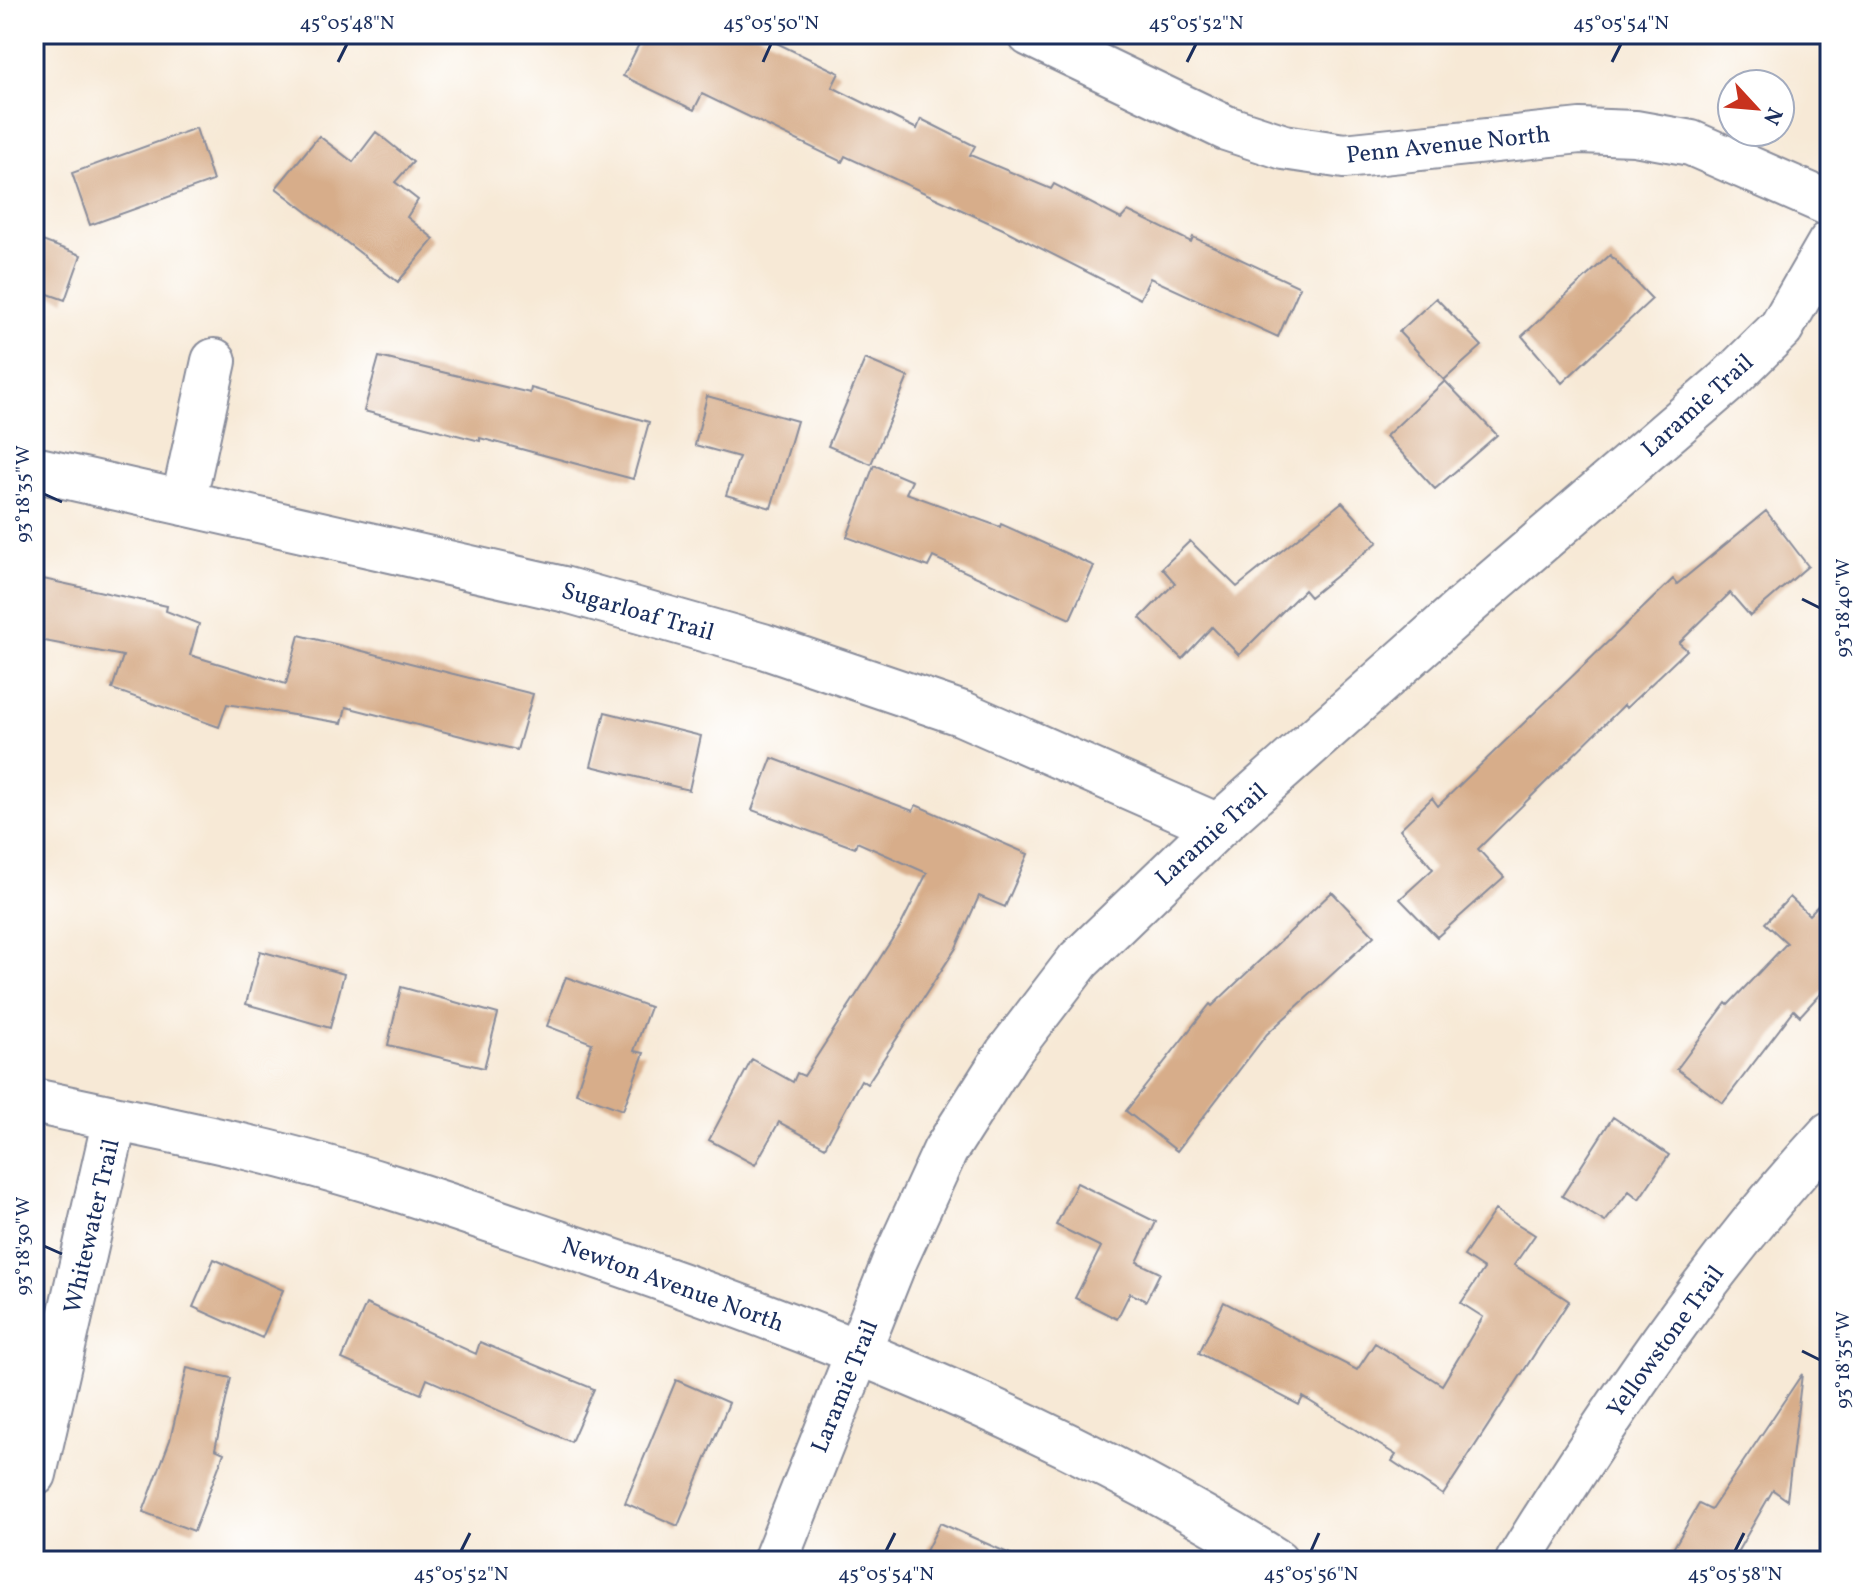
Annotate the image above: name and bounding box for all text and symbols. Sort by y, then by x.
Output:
text: 45°05'48"N [299,10,395,38]
text: 45°05'50"N [723,10,819,38]
text: 45°05'52"N [1148,10,1244,38]
text: 45°05'54"N [1573,10,1669,38]
north arrow [1716,68,1796,148]
text: N [1754,102,1789,130]
street label: Penn Avenue North [1345,118,1552,174]
street label: Laramie Trail [1635,347,1762,466]
text: 93°18'35"W [10,445,38,543]
text: 93°18'40"W [1830,558,1858,658]
street label: Sugarloaf Trail [557,575,718,651]
street label: Laramie Trail [1149,776,1276,895]
street label: Whitewater Trail [56,1136,130,1317]
text: 93°18'30"W [10,1197,38,1296]
street label: Newton Avenue North [556,1230,788,1342]
street label: Yellowstone Trail [1600,1259,1733,1425]
text: 93°18'35"W [1830,1311,1858,1409]
street label: Laramie Trail [804,1315,888,1458]
text: 45°05'52"N [413,1561,509,1589]
text: 45°05'54"N [838,1561,934,1589]
text: 45°05'56"N [1264,1561,1359,1589]
text: 45°05'58"N [1688,1561,1783,1589]

